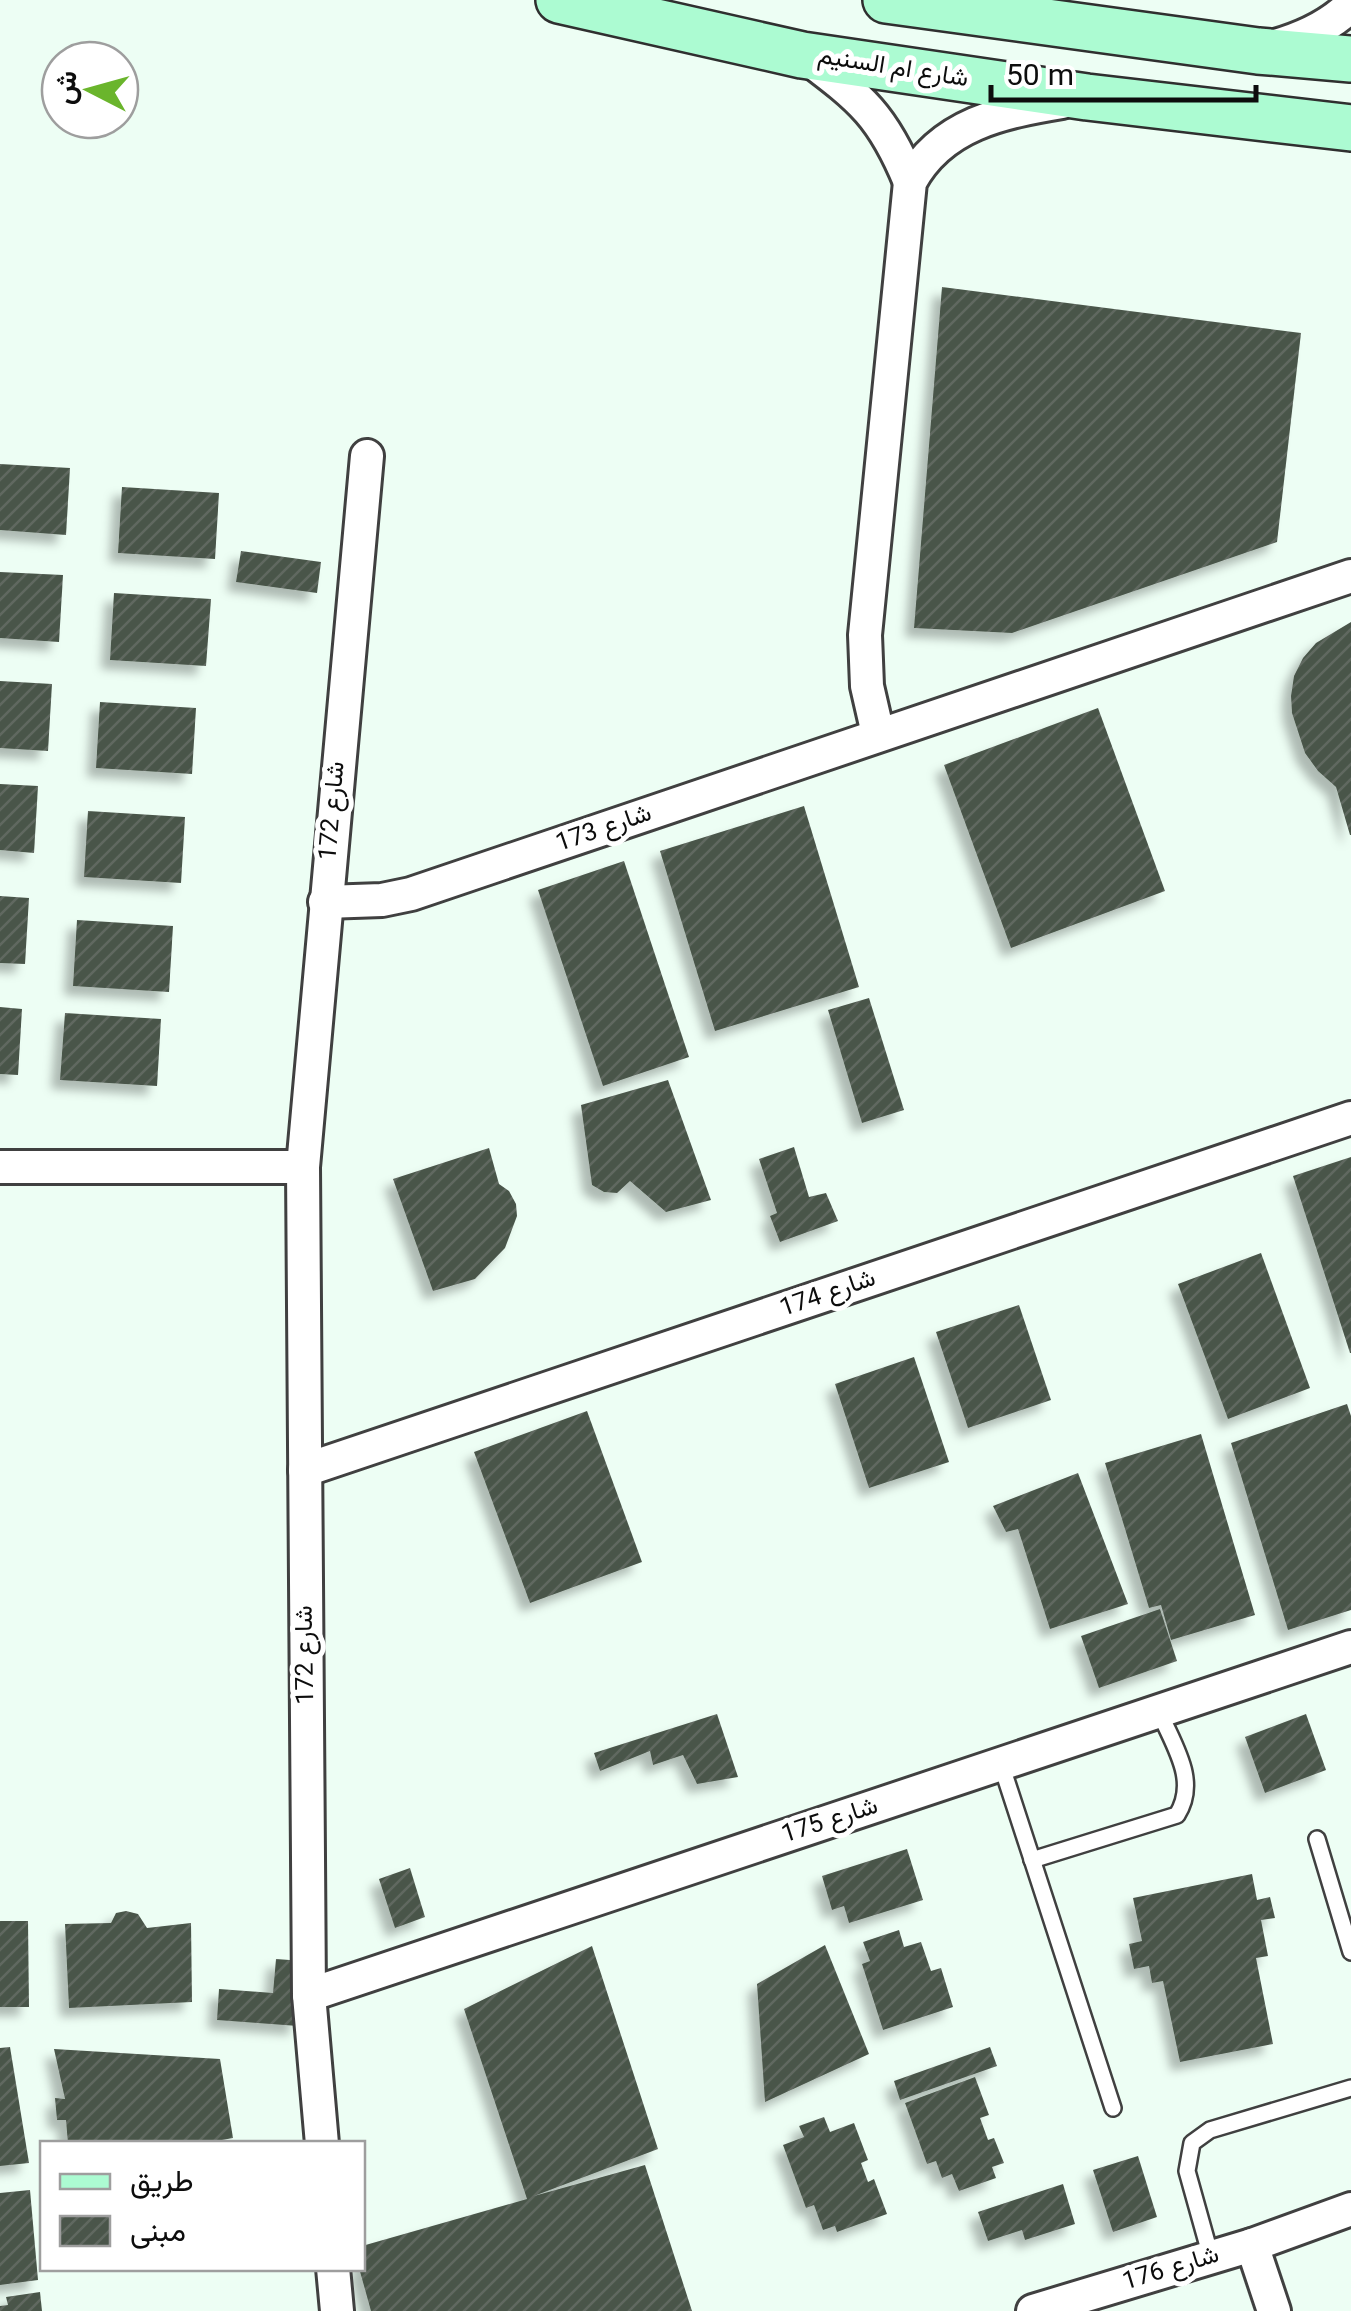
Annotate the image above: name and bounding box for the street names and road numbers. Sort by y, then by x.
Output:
street label: شارع ام السنيم [815,37,971,99]
street label: شارع 172 [309,760,357,862]
street label: شارع 173 [551,794,657,864]
street label: شارع 174 [775,1259,881,1329]
street label: شارع 172 [286,1605,326,1705]
street label: شارع 175 [777,1787,883,1855]
street label: شارع 176 [1118,2236,1224,2302]

